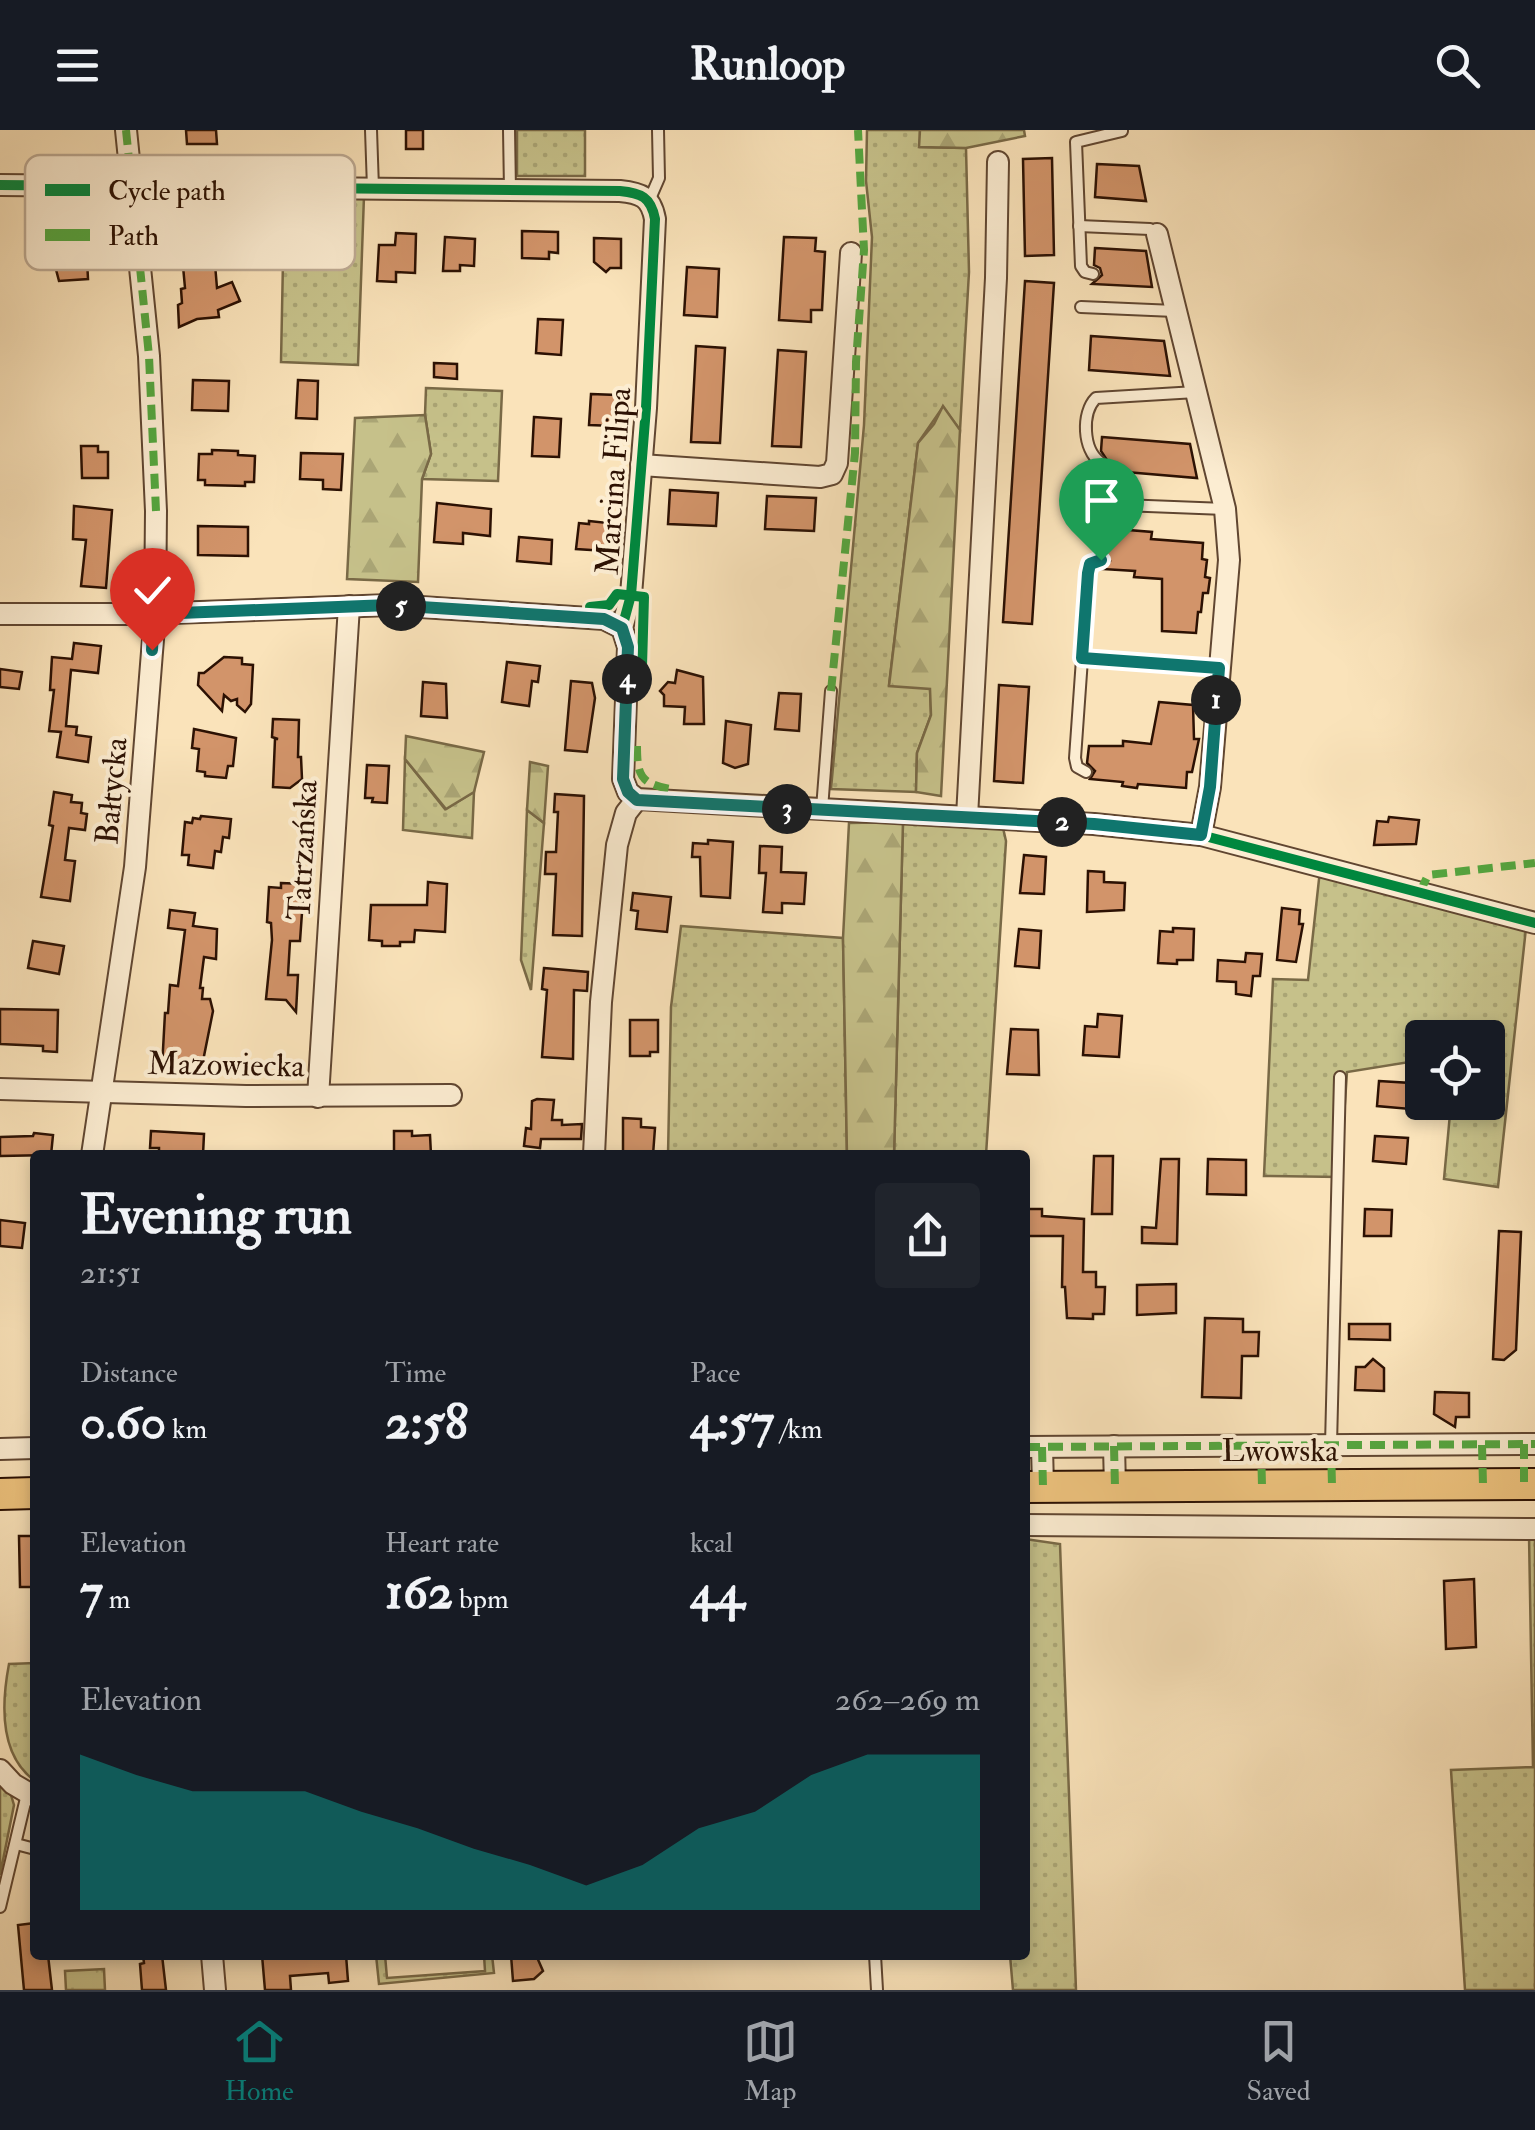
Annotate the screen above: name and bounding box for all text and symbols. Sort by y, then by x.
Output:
text: Runloop [690,37,845,93]
icon: menu [50,38,105,93]
icon: search [1430,38,1485,93]
legend [25,155,355,270]
text: Cycle path [108,174,226,209]
text: Path [108,219,159,254]
street label: Marcina Filipa [587,385,641,576]
pin [1059,458,1144,561]
icon: arrive [1074,473,1129,528]
pin [110,548,195,651]
icon: check [125,563,180,618]
pin: 5 [376,581,426,631]
text: 5 [395,588,407,623]
pin: 4 [602,654,652,704]
text: 4 [619,661,635,696]
pin: 1 [1191,675,1241,725]
text: 1 [1211,682,1221,717]
street label: Bałtycka [87,735,137,846]
street label: Tatrzańska [279,778,327,921]
pin: 3 [762,784,812,834]
text: 3 [782,791,792,826]
pin: 2 [1037,797,1087,847]
text: 2 [1055,804,1069,839]
map controls [1405,1020,1505,1120]
button: locate [1405,1020,1505,1120]
street label: Mazowiecka [147,1044,306,1086]
text: Evening run [80,1181,352,1250]
button: share [875,1183,980,1288]
text: 21:51 [80,1253,141,1293]
text: Distance [80,1356,178,1391]
text: Time [385,1356,446,1391]
text: Pace [690,1356,740,1391]
text: 0.60 [80,1391,166,1454]
text: 2:58 [385,1391,468,1454]
text: 4:57 [690,1391,774,1454]
text: km [166,1412,207,1447]
text: /km [774,1412,822,1447]
street label: Lwowska [1222,1431,1339,1471]
text: Elevation [80,1526,187,1561]
text: Heart rate [385,1526,499,1561]
text: kcal [690,1526,733,1561]
text: 7 [80,1561,103,1624]
text: 162 [385,1561,453,1624]
text: 44 [690,1561,744,1624]
text: m [103,1582,131,1617]
text: bpm [453,1582,509,1617]
text: Elevation [80,1680,202,1720]
text: 262–269 m [835,1680,980,1720]
tab: Home [224,2014,294,2109]
tab: Map [743,2014,798,2109]
tab: Saved [1247,2014,1311,2109]

